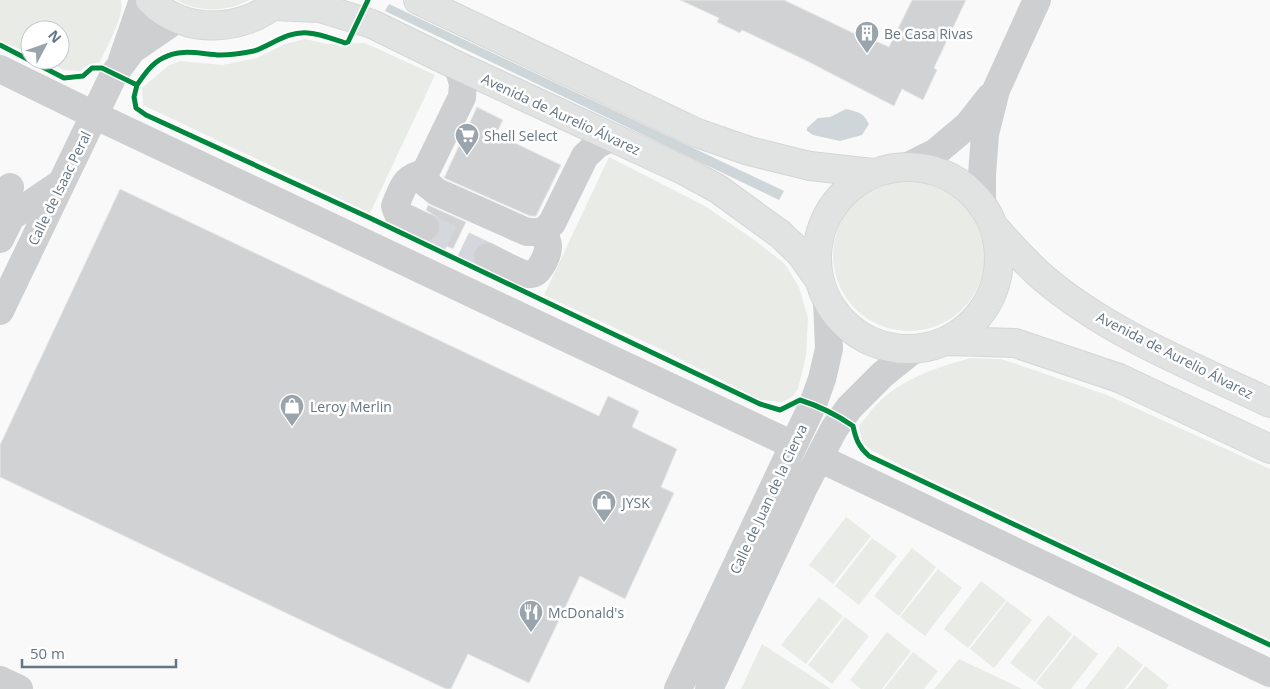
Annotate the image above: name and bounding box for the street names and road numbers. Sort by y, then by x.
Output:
street label: Avenida de Aurelio Álvarez [478,69,644,159]
street label: Calle de Isaac Peral [23,128,95,248]
street label: Avenida de Aurelio Álvarez [1093,307,1257,403]
street label: Calle de Juan de la Cierva [725,421,811,577]

